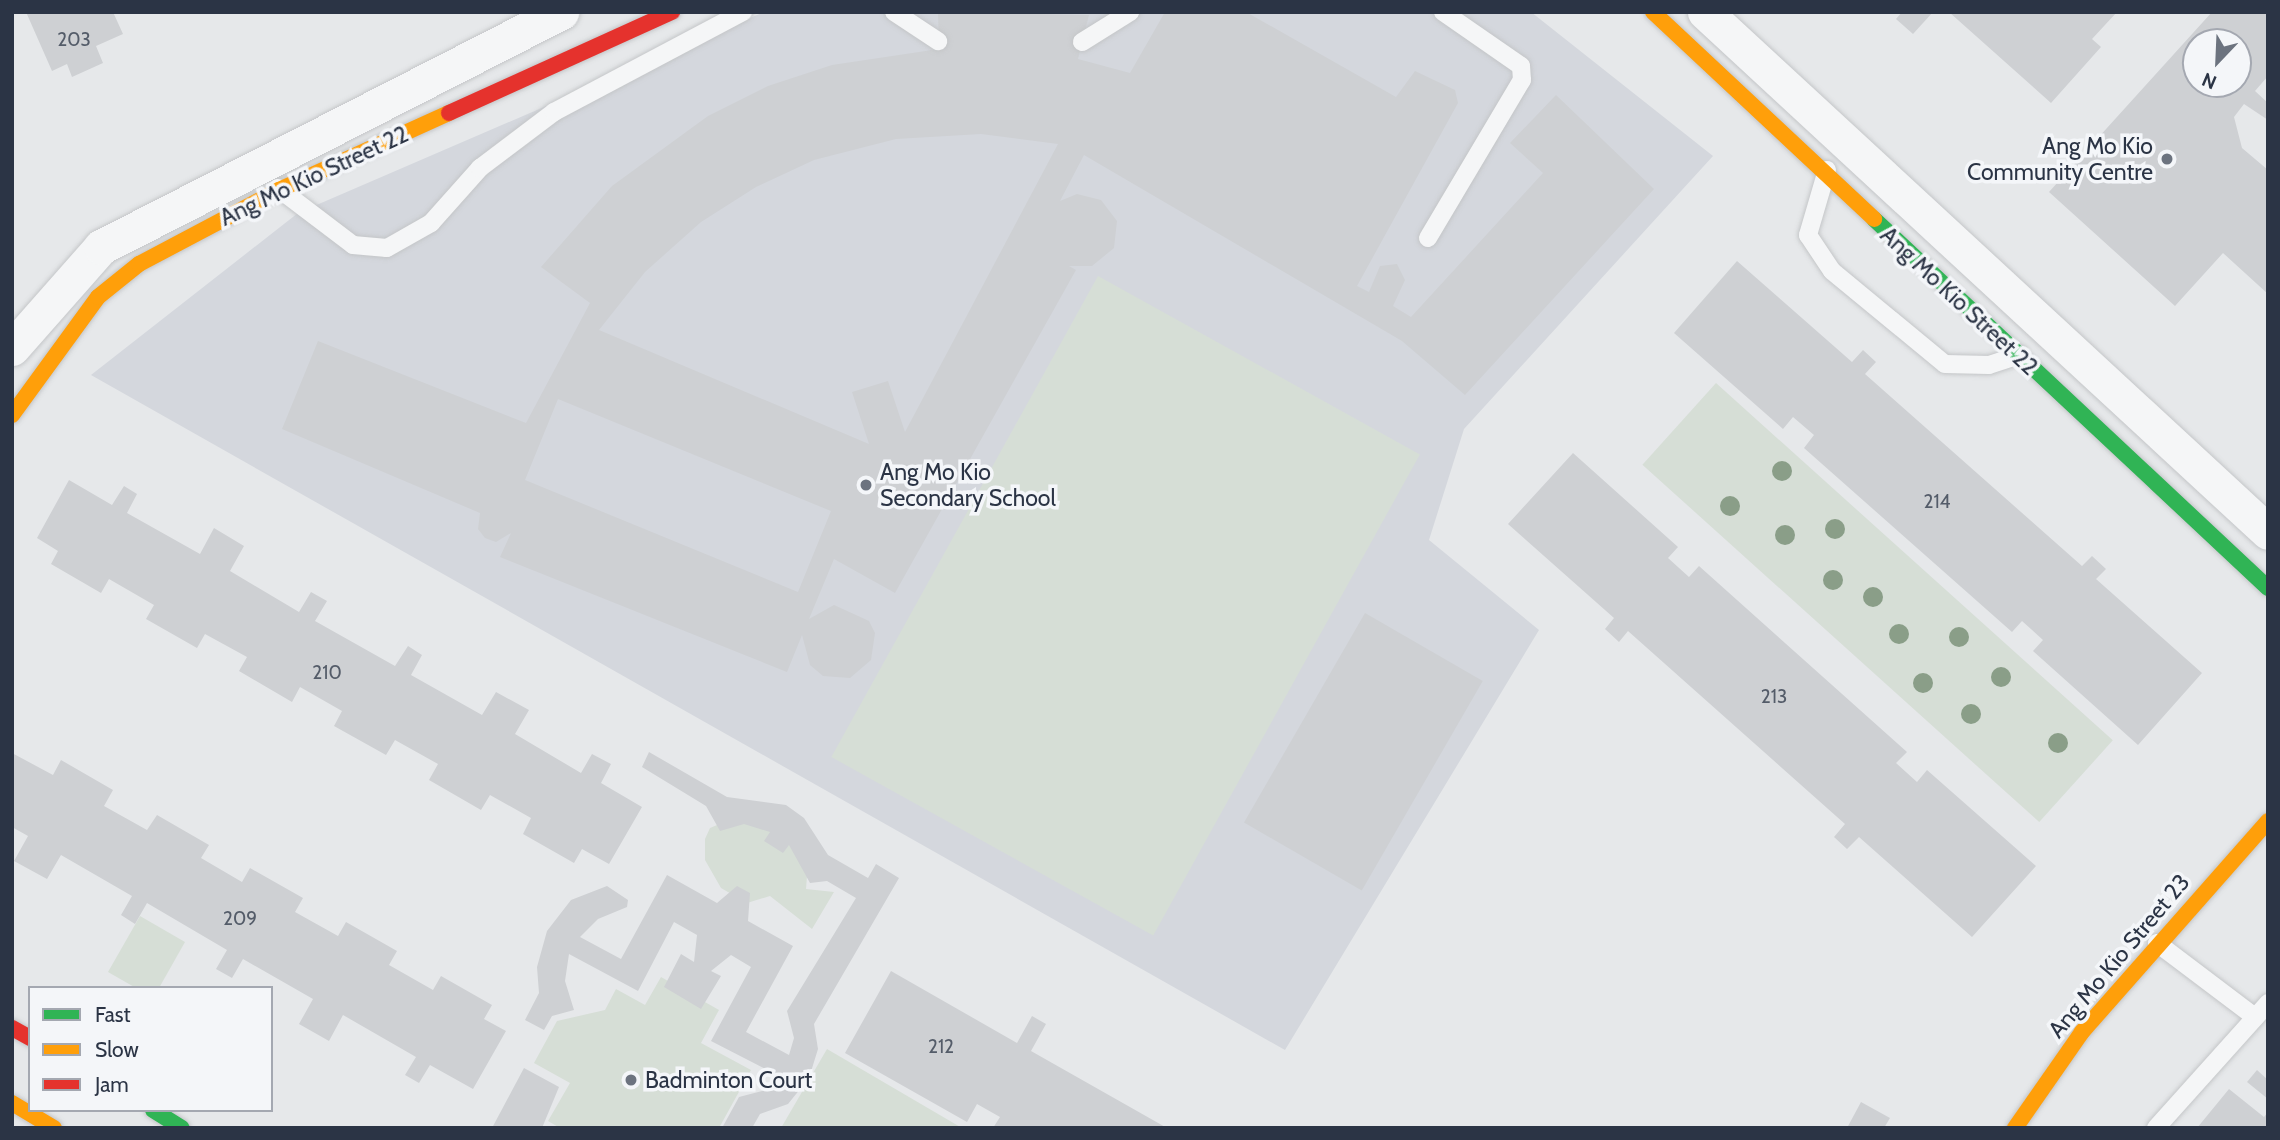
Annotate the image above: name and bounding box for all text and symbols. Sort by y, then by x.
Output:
north arrow [2182,28,2252,98]
house number: 203 [57,29,91,51]
text: N [2199,68,2220,94]
street label: Ang Mo Kio Street 22 [215,120,413,232]
place label: Ang Mo Kio Community Centre [1967,132,2153,186]
marker: Ang Mo Kio Community Centre [2159,151,2175,167]
street label: Ang Mo Kio Street 22 [1875,221,2043,381]
place label: Ang Mo Kio Secondary School [880,458,1056,512]
marker: Ang Mo Kio Secondary School [858,477,874,493]
house number: 214 [1923,491,1951,513]
house number: 210 [312,662,342,684]
house number: 213 [1761,686,1787,708]
street label: Ang Mo Kio Street 23 [2043,869,2195,1043]
house number: 209 [223,908,257,930]
legend [28,986,273,1112]
text: Fast [95,1002,131,1027]
house number: 212 [928,1036,954,1058]
text: Slow [95,1037,139,1062]
place label: Badminton Court [645,1066,812,1094]
text: Jam [95,1072,129,1097]
marker: Badminton Court [623,1072,639,1088]

